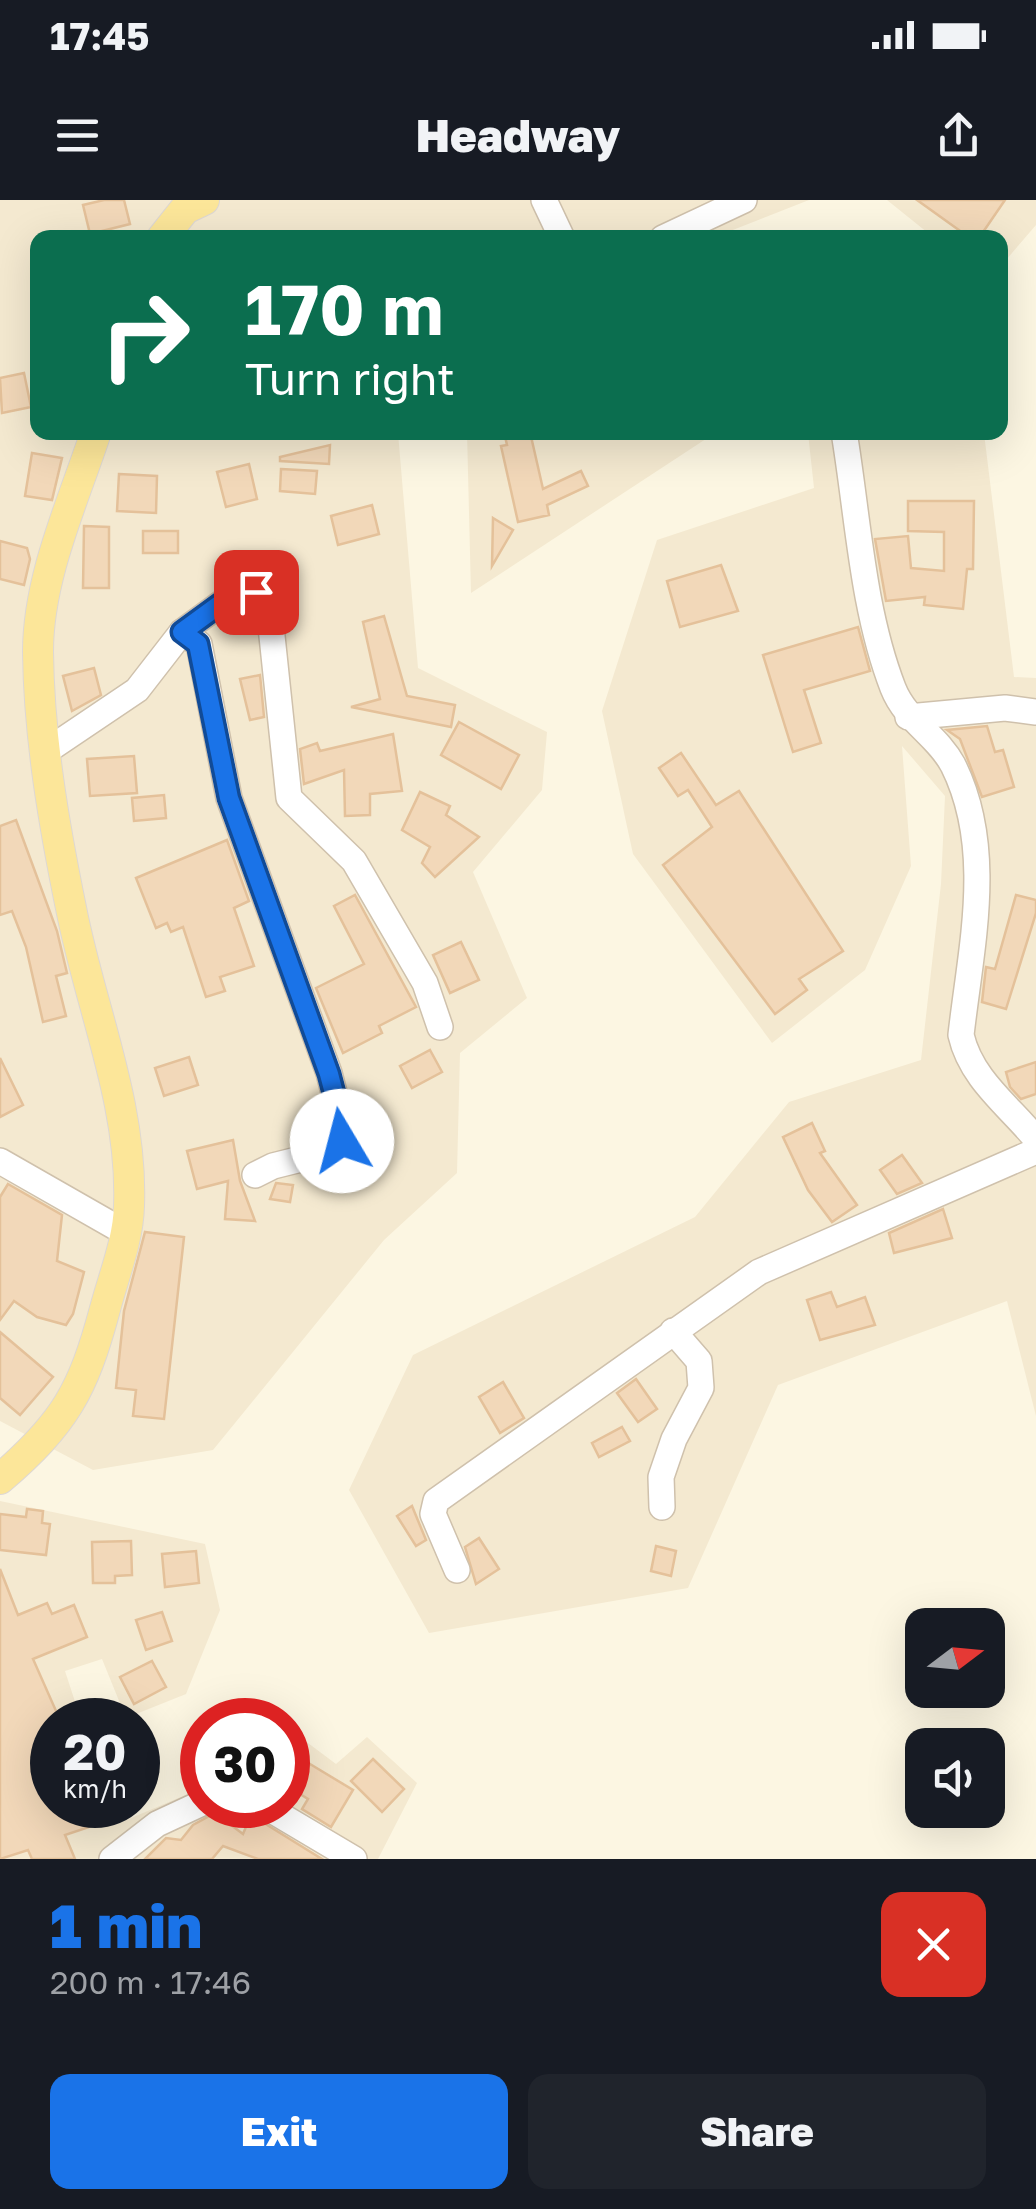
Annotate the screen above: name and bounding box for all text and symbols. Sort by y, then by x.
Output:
text: 17:45 [50,13,149,58]
icon: menu [50,108,105,163]
text: Headway [416,108,620,162]
icon: share [931,108,986,163]
text: 170 m [245,266,443,350]
icon: right [80,270,210,400]
text: Turn right [245,351,455,405]
pin [214,550,299,635]
icon: arrive [229,565,284,620]
position arrow [290,1089,394,1193]
north arrow [905,1608,1005,1708]
map controls [905,1608,1005,1828]
speed limit sign: 30 [180,1698,310,1828]
text: 20 [63,1721,126,1781]
button: sound [905,1728,1005,1828]
text: km/h [63,1773,127,1804]
text: 1 min [50,1889,202,1961]
button: close [881,1892,986,1997]
text: 200 m · 17:46 [50,1963,251,2001]
button: Exit [50,2074,508,2189]
button: Share [528,2074,986,2189]

